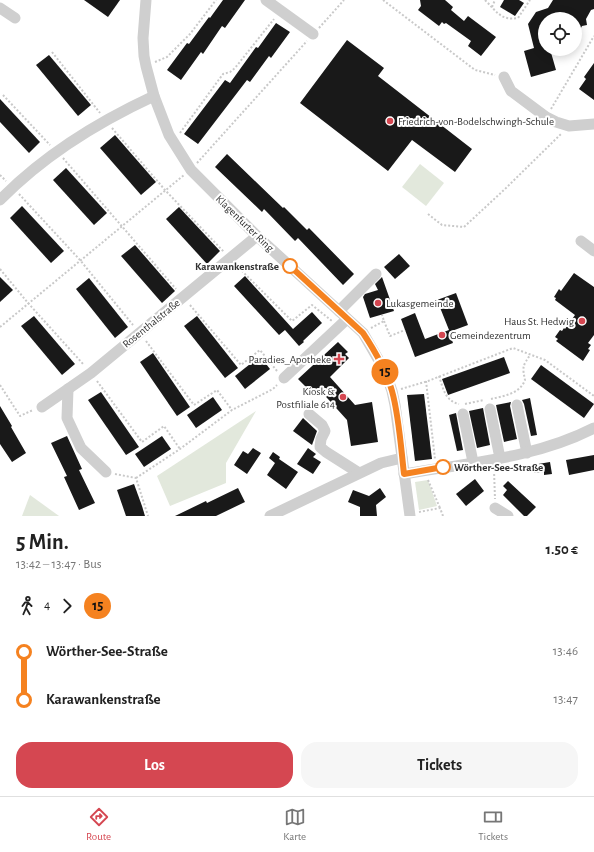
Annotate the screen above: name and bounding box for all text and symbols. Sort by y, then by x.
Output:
map controls [538,12,582,56]
button: locate [538,12,582,56]
marker: Friedrich-von-Bodelschwingh-Schule [385,116,395,126]
place label: Friedrich-von-Bodelschwingh-Schule [398,116,554,127]
street label: Klagenfurter Ring [214,193,276,254]
marker: Karawankenstraße [282,258,298,274]
place label: Karawankenstraße [195,261,279,272]
street label: Rosenthalstraße [121,297,182,350]
marker: Lukasgemeinde [373,298,383,308]
place label: Lukasgemeinde [386,298,454,309]
place label: Haus St. Hedwig [504,316,575,327]
marker: Haus St. Hedwig [577,316,587,326]
marker: Gemeindezentrum [437,330,447,340]
place label: Gemeindezentrum [450,330,531,341]
place label: Paradies_Apotheke [248,354,331,365]
marker: Paradies_Apotheke [334,354,344,364]
line badge: 15 [367,359,403,385]
text: 15 [379,365,391,379]
place label: Kiosk & Postfiliale 614 [276,386,335,410]
marker: Kiosk & Postfiliale 614 [338,392,348,402]
marker: Wörther-See-Straße [435,459,451,475]
place label: Wörther-See-Straße [454,462,543,473]
text: 5 Min. [16,531,69,553]
text: 1.50 € [546,542,578,557]
text: 13:42 – 13:47 · Bus [16,558,102,571]
icon: walk [16,595,38,617]
icon: forward [56,595,78,617]
text: 4 [44,599,50,612]
text: 15 [92,599,103,613]
text: Wörther-See-Straße [46,644,168,659]
text: 13:46 [553,645,578,658]
text: Karawankenstraße [46,692,161,707]
text: 13:47 [554,693,578,706]
button: Los [16,742,293,788]
button: Tickets [301,742,578,788]
tab: Route [86,806,111,843]
tab: Karte [283,806,306,843]
tab: Tickets [478,806,508,843]

